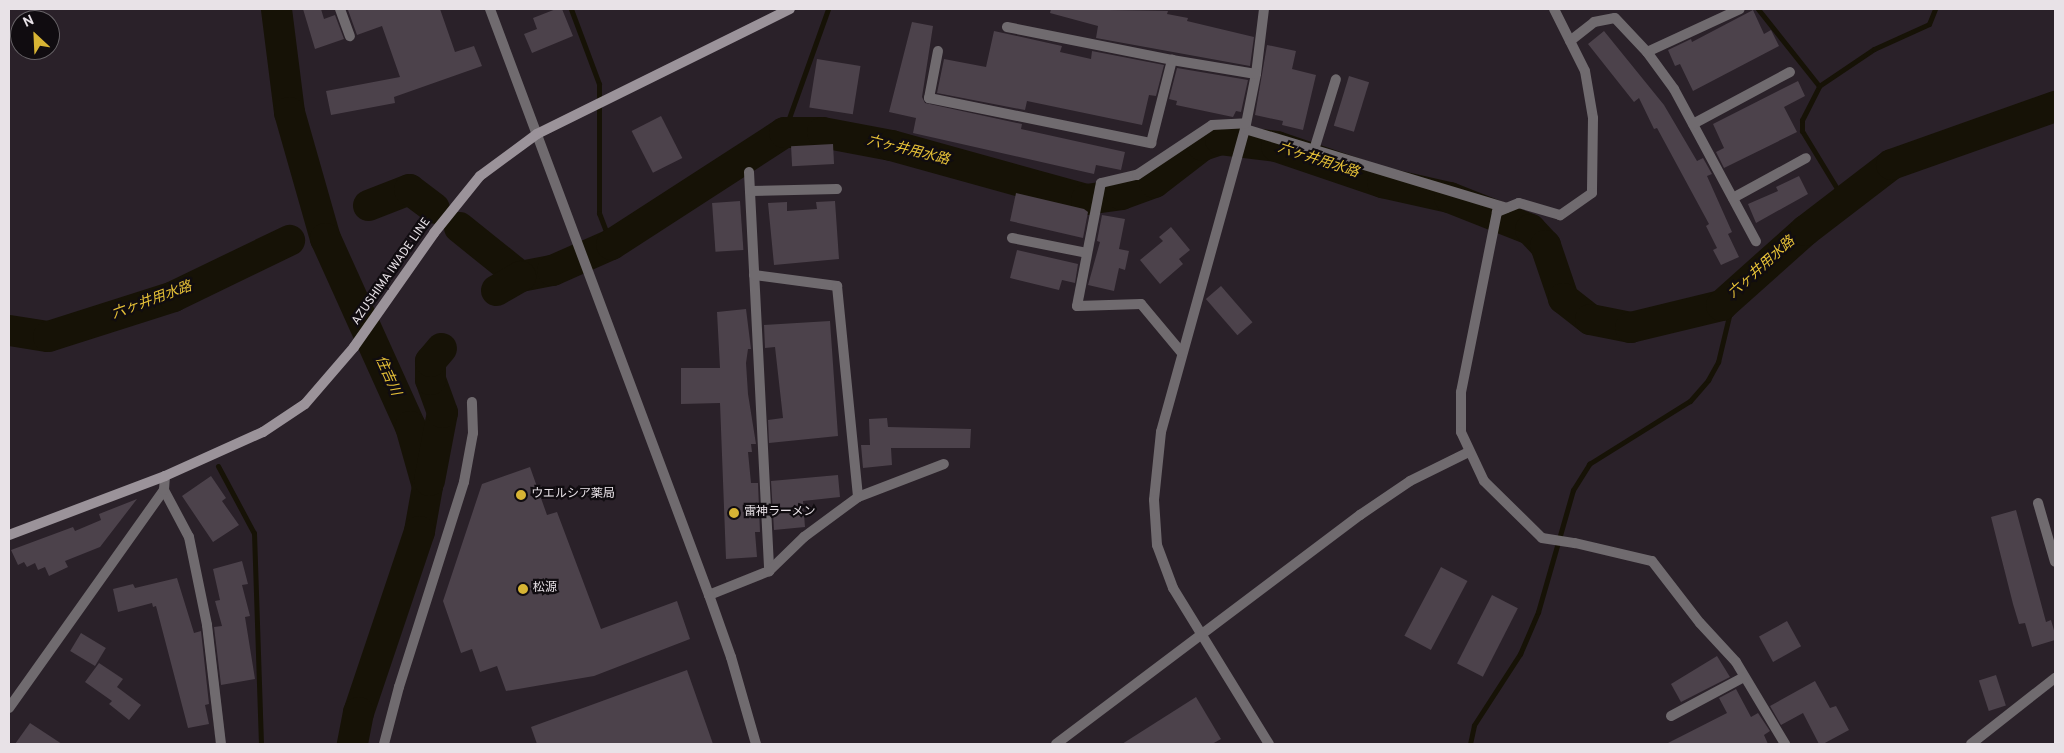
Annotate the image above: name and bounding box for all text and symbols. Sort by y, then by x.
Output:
north arrow [10,10,60,60]
text: N [21,12,37,32]
water label: 六ヶ井用水路 [865,133,951,169]
water label: 六ヶ井用水路 [1275,140,1361,182]
street label: AZUSHIMA IWADE LINE [349,215,435,329]
water label: 六ヶ井用水路 [1725,234,1799,302]
water label: 六ヶ井用水路 [110,279,194,323]
water label: 住吉川 [371,353,403,399]
place label: ウエルシア薬局 [531,488,615,502]
marker: ウエルシア薬局 [515,489,527,501]
place label: 雷神ラーメン [744,506,816,520]
marker: 雷神ラーメン [728,507,740,519]
place label: 松源 [533,582,557,596]
marker: 松源 [517,583,529,595]

